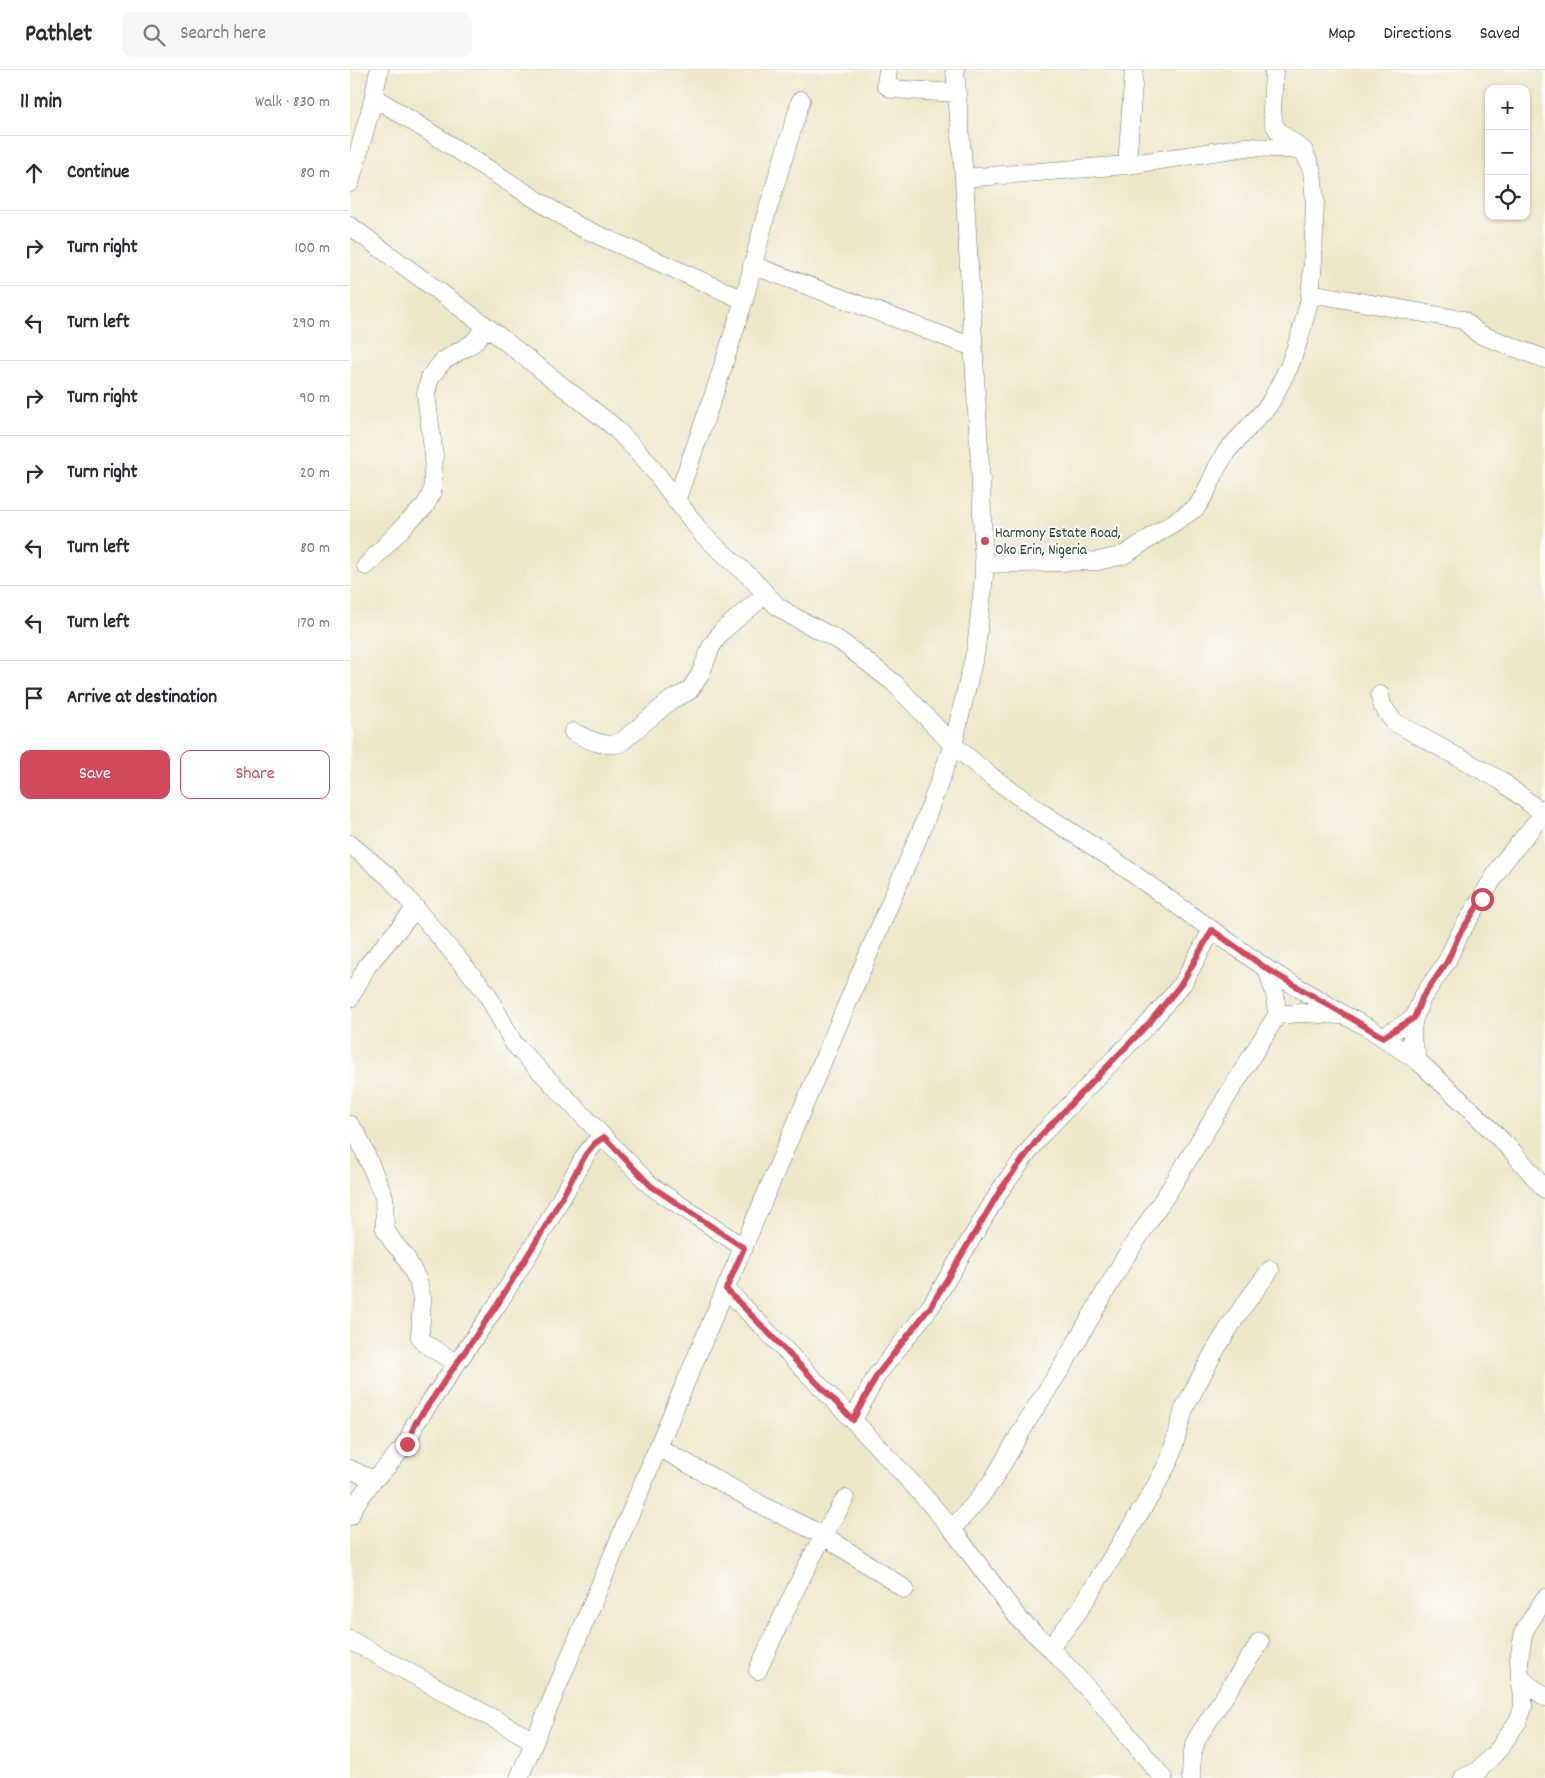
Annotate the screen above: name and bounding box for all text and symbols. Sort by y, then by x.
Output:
search box [122,12,472,57]
text: Pathlet [25,18,92,52]
icon: search [140,21,168,49]
text: Search here [180,21,266,48]
text: Map [1328,22,1355,47]
text: Directions [1383,22,1452,47]
text: Saved [1480,22,1520,47]
map controls [1485,85,1530,220]
button: + [1485,85,1530,130]
text: 11 min [20,88,62,118]
text: Walk · 830 m [255,91,330,114]
button: − [1485,130,1530,175]
icon: ahead [20,159,48,187]
text: Continue [67,160,129,187]
text: 80 m [300,162,330,185]
button: locate [1485,175,1530,220]
icon: right [20,234,48,262]
text: Turn right [67,235,138,262]
text: 100 m [294,237,330,260]
icon: left [20,309,48,337]
text: Turn left [67,310,130,337]
text: 290 m [292,312,330,335]
icon: right [20,384,48,412]
text: Turn right [67,385,138,412]
text: 90 m [299,387,330,410]
icon: right [20,459,48,487]
text: Turn right [67,460,138,487]
text: 20 m [300,462,330,485]
place label: Harmony Estate Road, Oko Erin, Nigeria [995,523,1121,562]
icon: left [20,534,48,562]
text: Turn left [67,535,130,562]
marker: Harmony Estate Road, Oko Erin, Nigeria [979,535,991,547]
text: 80 m [300,537,330,560]
icon: left [20,609,48,637]
text: Turn left [67,610,130,637]
text: 170 m [297,612,330,635]
icon: arrive [20,684,48,712]
text: Arrive at destination [67,685,217,712]
button: Save [20,750,170,799]
button: Share [180,750,330,799]
route start [1471,888,1494,911]
route end [396,1433,419,1456]

